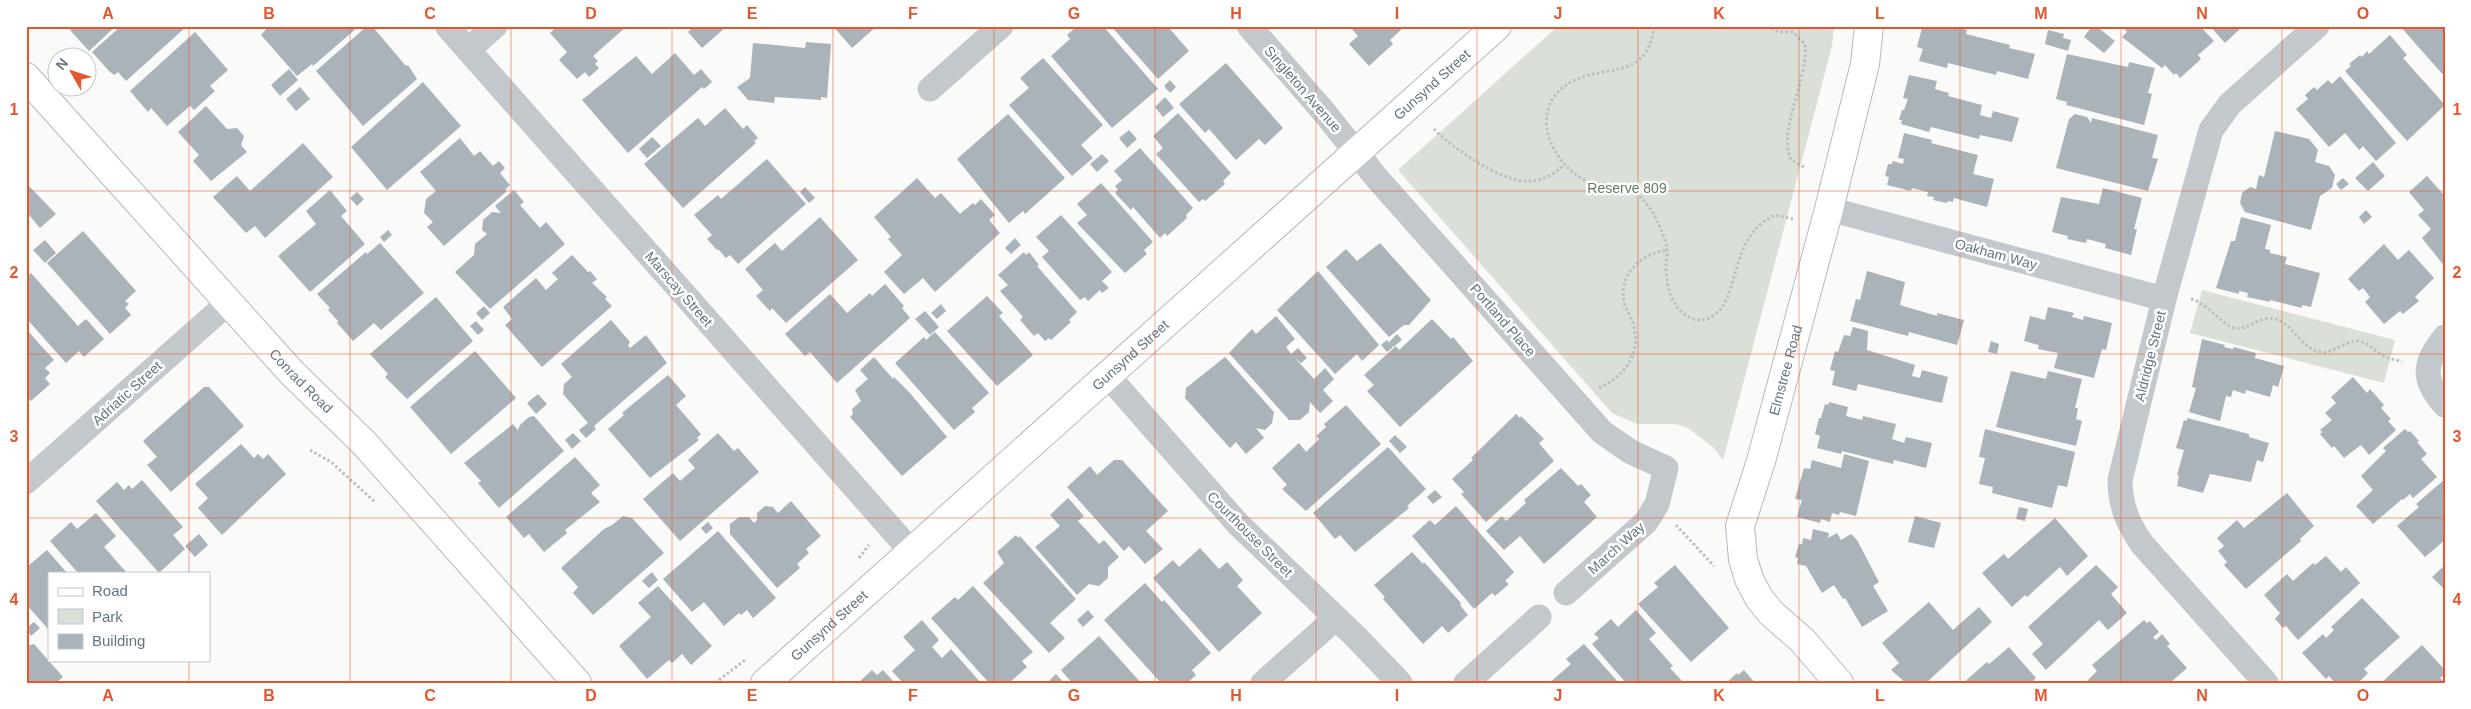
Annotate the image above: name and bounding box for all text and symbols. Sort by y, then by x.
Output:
text: A [102,5,114,22]
text: B [263,5,275,22]
text: C [424,5,436,22]
text: D [585,5,597,22]
text: E [747,5,758,22]
text: F [908,5,918,22]
text: G [1068,5,1080,22]
text: H [1230,5,1242,22]
text: I [1395,5,1399,22]
text: J [1554,5,1562,22]
text: K [1713,5,1725,22]
text: L [1875,5,1885,22]
text: M [2034,5,2048,22]
text: N [2196,5,2208,22]
text: O [2357,5,2369,22]
street label: Singleton Avenue [1261,43,1345,135]
street label: Gunsynd Street [1390,46,1473,123]
north arrow [48,48,98,98]
text: N [52,55,71,73]
text: 1 [10,101,19,118]
text: 1 [2453,101,2462,118]
park label: Reserve 809 [1587,180,1667,196]
street label: Oakham Way [1953,235,2039,273]
street label: Marscay Street [642,248,716,330]
text: 2 [10,264,19,281]
text: 2 [2453,264,2462,281]
street label: Portland Place [1467,280,1539,360]
street label: Aldridge Street [2131,309,2169,403]
street label: Gunsynd Street [1089,316,1172,394]
street label: Elmstree Road [1766,323,1805,417]
street label: Conrad Road [266,346,336,416]
street label: Adriatic Street [89,358,165,428]
text: 3 [10,428,19,445]
text: 3 [2453,428,2462,445]
street label: Courthouse Street [1204,488,1296,580]
street label: March Way [1585,519,1647,577]
legend [48,572,210,662]
text: Road [92,582,128,599]
street label: Gunsynd Street [787,587,871,664]
text: 4 [10,591,19,608]
text: 4 [2453,591,2462,608]
text: Park [92,608,123,625]
text: Building [92,632,145,649]
text: A [102,687,114,704]
text: B [263,687,275,704]
text: C [424,687,436,704]
text: D [585,687,597,704]
text: E [747,687,758,704]
text: F [908,687,918,704]
text: G [1068,687,1080,704]
text: H [1230,687,1242,704]
text: I [1395,687,1399,704]
text: J [1554,687,1562,704]
text: K [1713,687,1725,704]
text: L [1875,687,1885,704]
text: M [2034,687,2048,704]
text: N [2196,687,2208,704]
text: O [2357,687,2369,704]

